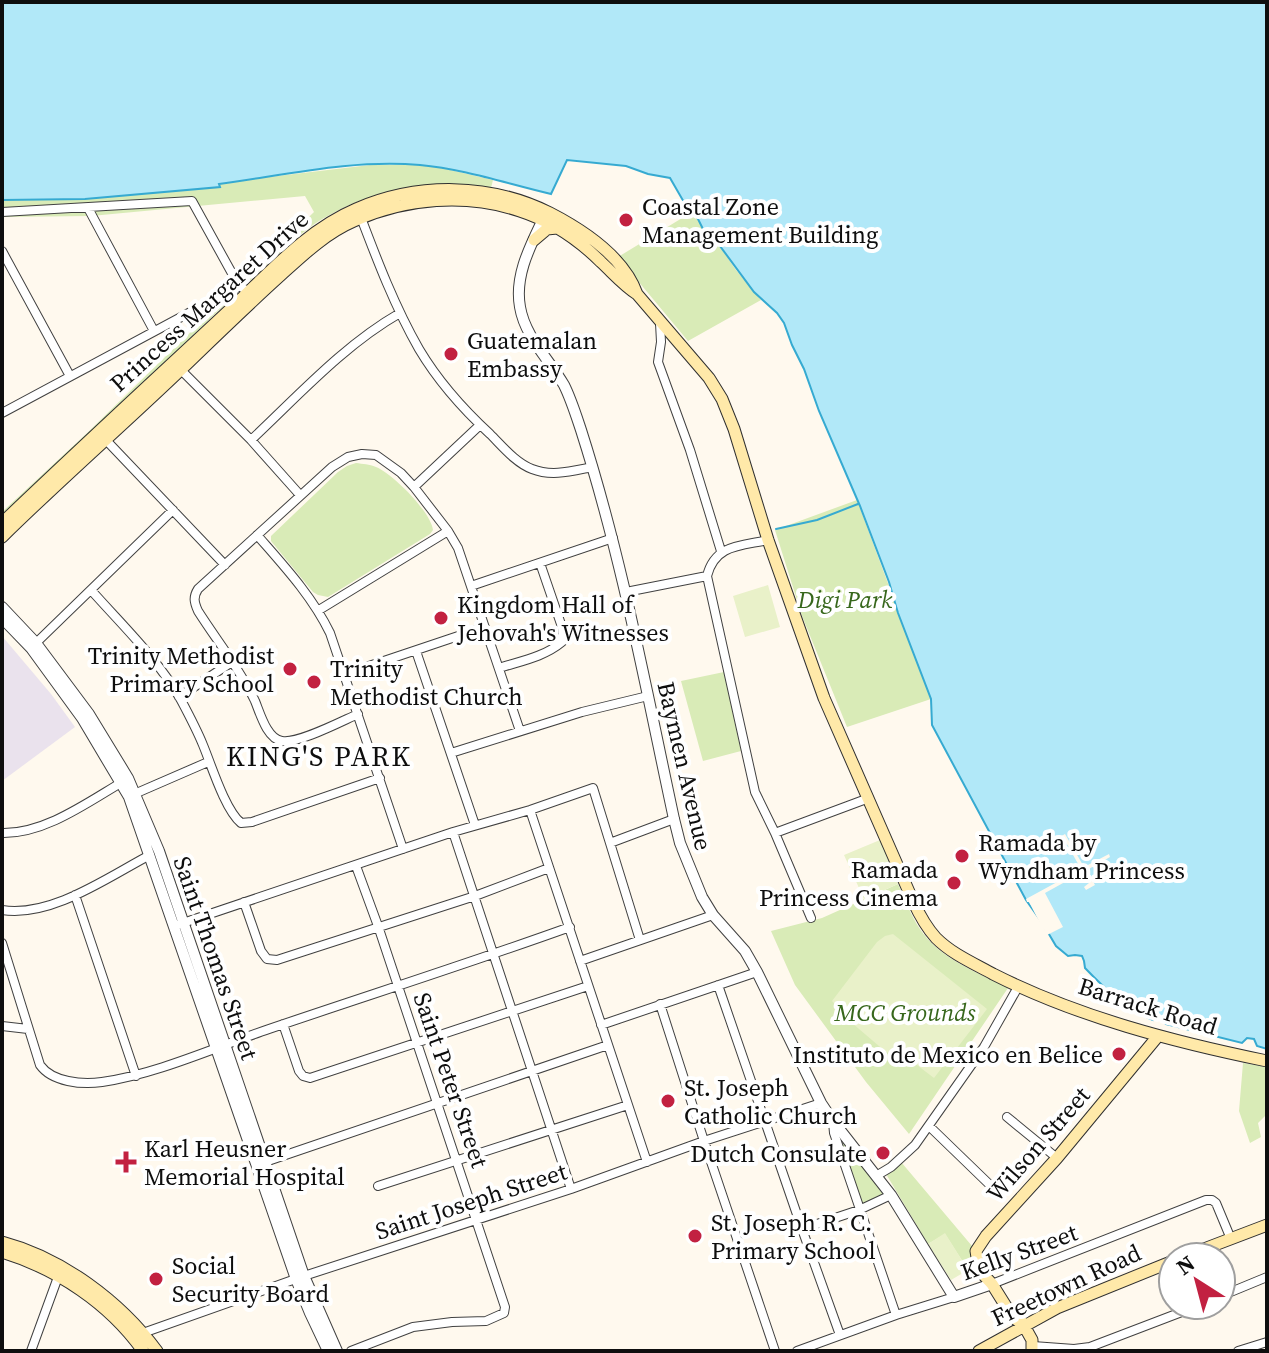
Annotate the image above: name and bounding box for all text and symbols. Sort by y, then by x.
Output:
place label: Coastal Zone Management Building [642,190,879,251]
street label: Princess Margaret Drive [103,203,315,399]
marker: Coastal Zone Management Building [617,211,635,229]
place label: Guatemalan Embassy [467,324,597,385]
marker: Guatemalan Embassy [442,345,460,363]
park label: Digi Park [797,583,893,616]
place label: Kingdom Hall of Jehovah's Witnesses [456,588,669,649]
marker: Kingdom Hall of Jehovah's Witnesses [432,609,450,627]
place label: Trinity Methodist Primary School [88,639,274,700]
place label: Trinity Methodist Church [330,652,523,713]
marker: Trinity Methodist Primary School [281,660,299,678]
marker: Trinity Methodist Church [305,673,323,691]
street label: Baymen Avenue [650,678,720,854]
district label: KING'S PARK [226,737,412,775]
place label: Ramada by Wyndham Princess [978,826,1185,887]
marker: Ramada by Wyndham Princess [953,847,971,865]
street label: Saint Thomas Street [166,852,266,1064]
place label: Ramada Princess Cinema [759,853,939,914]
marker: Ramada Princess Cinema [945,874,963,892]
street label: Barrack Road [1074,969,1222,1043]
street label: Saint Peter Street [406,988,496,1172]
park label: MCC Grounds [834,996,976,1029]
place label: Instituto de Mexico en Belice [793,1038,1103,1071]
marker: Instituto de Mexico en Belice [1110,1045,1128,1063]
place label: St. Joseph Catholic Church [684,1071,857,1132]
street label: Wilson Street [979,1079,1097,1209]
marker: St. Joseph Catholic Church [659,1092,677,1110]
place label: Karl Heusner Memorial Hospital [144,1132,345,1193]
place label: Dutch Consulate [690,1137,867,1170]
marker: Dutch Consulate [874,1144,892,1162]
marker: Karl Heusner Memorial Hospital [115,1151,137,1173]
street label: Saint Joseph Street [371,1154,571,1247]
place label: St. Joseph R. C. Primary School [711,1206,876,1267]
street label: Kelly Street [956,1216,1082,1288]
marker: St. Joseph R. C. Primary School [686,1227,704,1245]
street label: Freetown Road [986,1236,1147,1334]
north arrow [1157,1241,1237,1321]
text: N [1170,1248,1201,1282]
place label: Social Security Board [172,1249,329,1310]
marker: Social Security Board [147,1270,165,1288]

